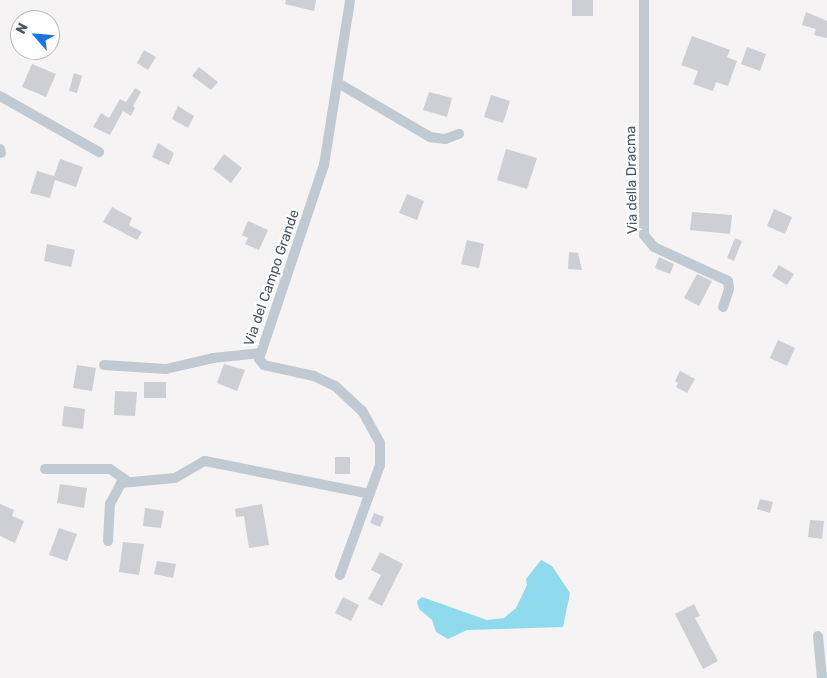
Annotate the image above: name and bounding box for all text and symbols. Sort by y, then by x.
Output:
north arrow [10,10,60,60]
text: N [12,20,32,37]
street label: Via della Dracma [623,126,641,234]
street label: Via del Campo Grande [241,208,303,348]

